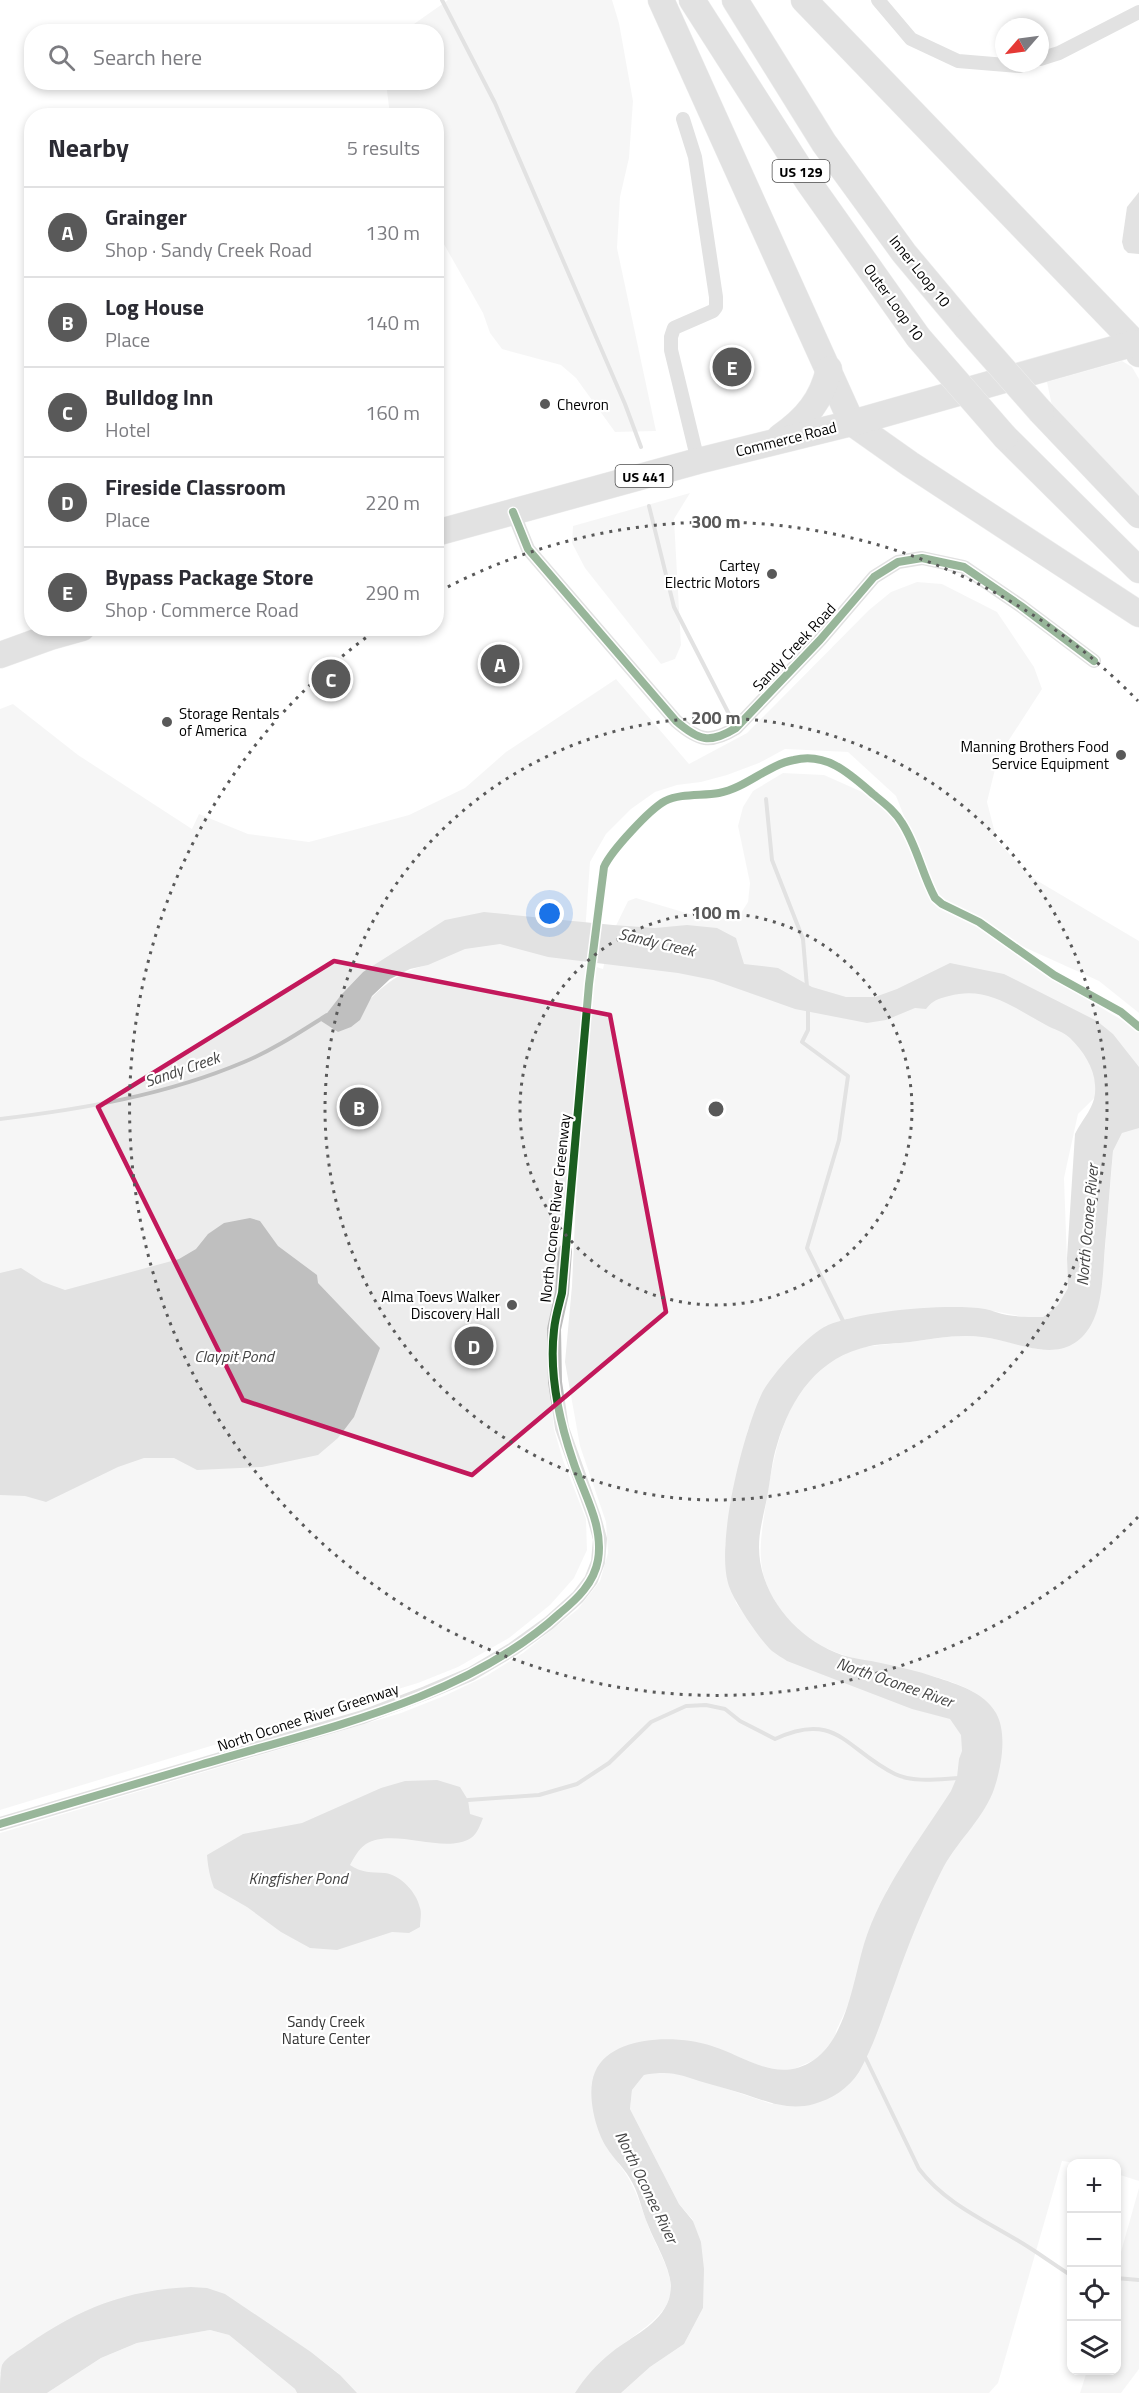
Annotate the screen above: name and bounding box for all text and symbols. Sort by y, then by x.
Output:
north arrow [995,18,1049,72]
search box [24,24,444,90]
text: Search here [93,40,202,74]
icon: search [45,41,78,74]
text: Nearby [48,128,129,167]
text: 5 results [347,132,420,163]
road number: US 129 [772,160,830,182]
text: Grainger [105,200,187,234]
text: A [61,217,74,248]
text: 130 m [365,217,420,248]
street label: Inner Loop 10 [884,230,956,312]
text: Shop · Sandy Creek Road [105,234,312,265]
street label: Outer Loop 10 [858,259,930,345]
text: Log House [105,290,204,324]
text: B [61,307,74,338]
text: 140 m [365,307,420,338]
text: Place [105,324,150,355]
pin: E [712,344,752,389]
text: Bulldog Inn [105,380,213,414]
place label: Chevron [557,393,609,416]
text: C [62,397,73,428]
text: 160 m [365,397,420,428]
marker: Chevron [538,397,552,411]
text: Hotel [105,414,151,445]
street label: Commerce Road [733,415,839,463]
road number: US 441 [616,465,672,487]
text: Fireside Classroom [105,470,286,504]
text: D [61,487,74,518]
text: 220 m [365,487,420,518]
text: Place [105,504,150,535]
text: 300 m [691,508,741,535]
place label: Cartey Electric Motors [665,554,760,594]
text: Bypass Package Store [105,560,313,594]
marker: Cartey Electric Motors [765,567,779,581]
text: E [62,577,73,608]
text: 290 m [365,577,420,608]
text: Shop · Commerce Road [105,594,299,625]
street label: Sandy Creek Road [747,598,841,696]
pin: A [480,642,520,686]
pin: C [312,656,350,702]
place label: Storage Rentals of America [179,702,279,742]
text: 200 m [691,704,741,731]
marker: Storage Rentals of America [160,715,174,729]
place label: Manning Brothers Food Service Equipment [961,735,1110,775]
marker: Manning Brothers Food Service Equipment [1114,748,1128,762]
your location [535,899,564,928]
text: 100 m [691,899,741,926]
water label: Sandy Creek [617,922,699,963]
water label: Sandy Creek [141,1044,224,1093]
pin: B [340,1084,378,1130]
centre of rings [706,1099,726,1119]
street label: North Oconee River Greenway [534,1112,576,1304]
water label: North Oconee River [1070,1161,1104,1287]
place label: Alma Toevs Walker Discovery Hall [381,1285,500,1325]
marker: Alma Toevs Walker Discovery Hall [505,1298,519,1312]
pin: D [454,1324,494,1368]
water label: Claypit Pond [194,1344,276,1368]
water label: North Oconee River [833,1651,958,1714]
street label: North Oconee River Greenway [214,1677,402,1757]
water label: Kingfisher Pond [249,1866,349,1890]
park label: Sandy Creek Nature Center [282,2010,370,2050]
water label: North Oconee River [609,2127,685,2249]
map controls [1067,2159,1121,2375]
button: + [1067,2159,1121,2213]
button: − [1067,2213,1121,2267]
button: locate [1067,2267,1121,2321]
button: layers [1067,2321,1121,2375]

